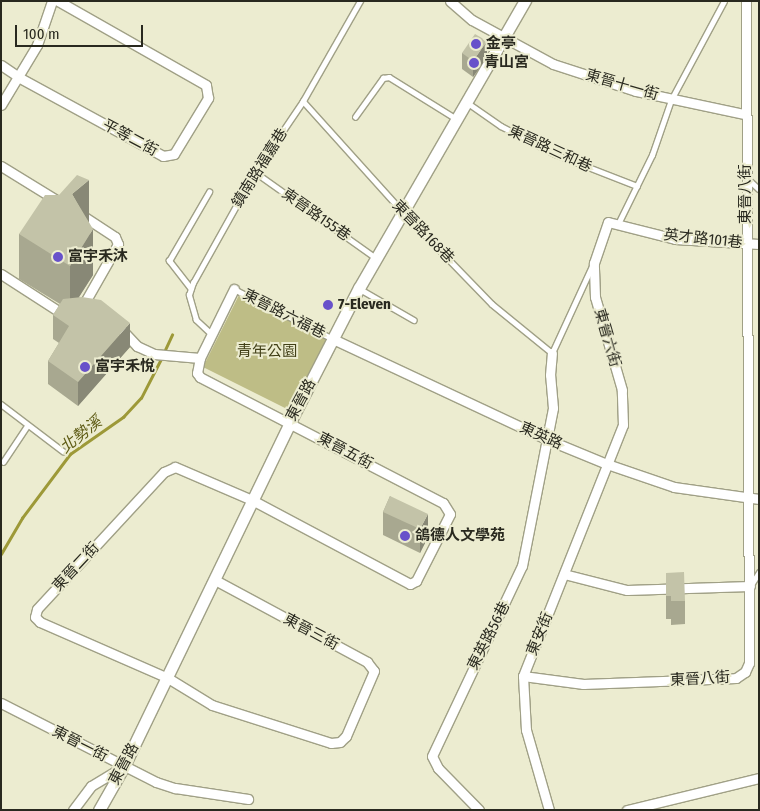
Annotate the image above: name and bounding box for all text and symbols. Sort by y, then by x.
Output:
scale bar [18,15,145,47]
text: 100 m [23,25,60,43]
place label: 金亭 [486,35,516,53]
marker: 金亭 [470,38,482,50]
place label: 青山宮 [484,54,529,72]
marker: 青山宮 [468,57,480,69]
street label: 東晉十一街 [583,66,661,104]
street label: 平等二街 [99,116,161,160]
street label: 東晉路三和巷 [505,122,595,176]
street label: 鎮南路福嘉巷 [229,125,291,211]
street label: 東晉八街 [737,164,755,224]
street label: 東晉路155巷 [278,185,354,245]
street label: 東晉路168巷 [388,197,458,267]
street label: 英才路101巷 [663,226,743,252]
place label: 富宇禾沐 [68,248,128,266]
marker: 富宇禾沐 [52,251,64,263]
street label: 東晉路六福巷 [240,286,328,342]
place label: 7-Eleven [338,296,391,314]
marker: 7-Eleven [322,299,334,311]
street label: 東晉六街 [590,307,624,369]
park label: 青年公園 [237,343,297,361]
place label: 富宇禾悅 [95,358,155,376]
marker: 富宇禾悅 [79,361,91,373]
street label: 東晉路 [282,376,320,424]
water label: 北勢溪 [56,412,106,458]
street label: 東英路 [517,419,565,453]
street label: 東晉五街 [314,429,376,473]
place label: 鴿德人文學苑 [415,527,505,545]
marker: 鴿德人文學苑 [399,530,411,542]
street label: 東晉二街 [49,539,103,595]
street label: 東英路56巷 [464,599,514,673]
street label: 東晉三街 [280,610,342,654]
street label: 東安街 [523,610,557,658]
street label: 東晉八街 [670,668,730,690]
street label: 東晉一街 [49,722,111,766]
street label: 東晉路 [105,740,143,788]

